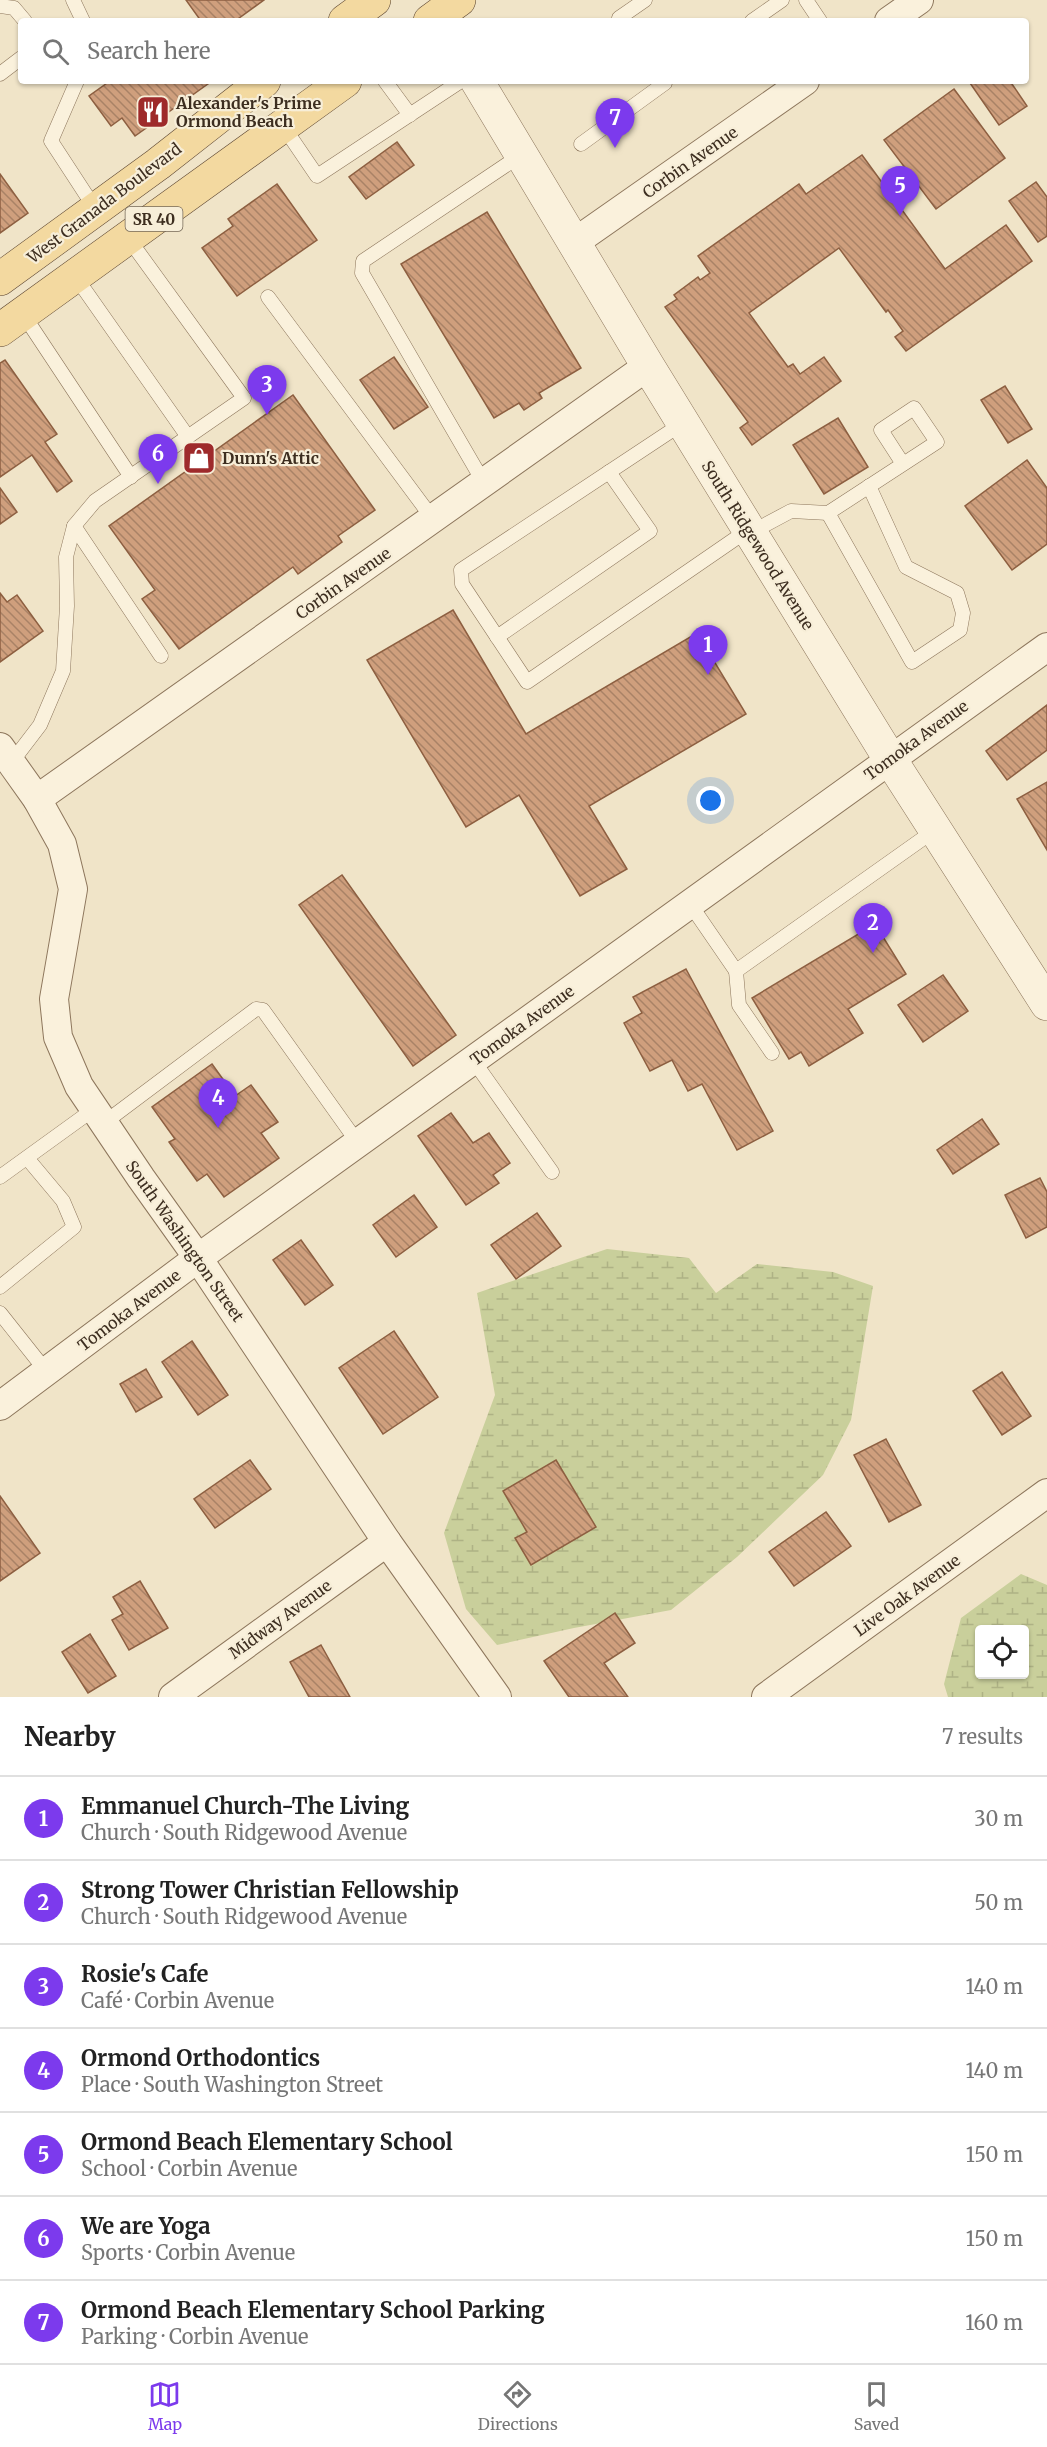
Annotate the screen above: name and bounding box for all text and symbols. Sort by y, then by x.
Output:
search box [18,18,1029,84]
icon: search [39,35,72,68]
text: Search here [87,37,210,65]
place label: Alexander's Prime Ormond Beach [175,93,321,131]
restaurant icon: Alexander's Prime Ormond Beach [135,94,171,130]
pin: 7 [596,98,634,148]
street label: Corbin Avenue [639,122,741,202]
street label: West Granada Boulevard [22,138,185,268]
pin: 5 [880,166,920,216]
road number: SR 40 [126,207,182,231]
pin: 3 [248,366,286,415]
pin: 6 [138,434,178,484]
shop icon: Dunn's Attic [181,440,217,476]
place label: Dunn's Attic [222,448,319,468]
street label: South Ridgewood Avenue [698,457,818,633]
street label: Corbin Avenue [292,543,394,623]
pin: 1 [688,626,728,675]
street label: Tomoka Avenue [860,696,972,784]
your location [696,786,725,815]
pin: 2 [854,904,892,953]
street label: Tomoka Avenue [466,981,578,1069]
pin: 4 [198,1078,238,1128]
street label: South Washington Street [122,1156,249,1326]
street label: Tomoka Avenue [74,1265,184,1355]
street label: Live Oak Avenue [850,1550,964,1640]
street label: Midway Avenue [225,1575,335,1663]
map controls [975,1625,1029,1679]
button: locate [975,1625,1029,1679]
text: Nearby [24,1720,116,1753]
text: 7 results [942,1724,1023,1749]
text: Emmanuel Church-The Living [81,1792,409,1820]
text: 1 [39,1806,48,1831]
text: 30 m [974,1806,1023,1831]
text: Church · South Ridgewood Avenue [81,1820,407,1845]
text: Strong Tower Christian Fellowship [81,1876,459,1904]
text: 2 [38,1890,49,1915]
text: 50 m [974,1890,1023,1915]
text: Church · South Ridgewood Avenue [81,1904,407,1929]
text: Rosie's Cafe [81,1960,209,1988]
text: 3 [38,1974,49,1999]
text: 140 m [966,1974,1023,1999]
text: Café · Corbin Avenue [81,1988,274,2013]
text: Ormond Orthodontics [81,2044,320,2072]
text: 4 [37,2058,50,2083]
text: 140 m [966,2058,1023,2083]
text: Place · South Washington Street [81,2072,383,2097]
text: Ormond Beach Elementary School [81,2128,453,2156]
text: 5 [38,2142,49,2167]
text: 150 m [966,2142,1023,2167]
text: School · Corbin Avenue [81,2156,297,2181]
text: We are Yoga [81,2212,210,2240]
text: 6 [37,2226,50,2251]
text: 150 m [966,2226,1023,2251]
text: Sports · Corbin Avenue [81,2240,295,2265]
text: Ormond Beach Elementary School Parking [81,2296,545,2324]
text: 7 [38,2310,50,2335]
text: 160 m [965,2310,1023,2335]
text: Parking · Corbin Avenue [81,2324,309,2349]
tab: Map [148,2378,182,2434]
tab: Directions [478,2378,558,2434]
tab: Saved [854,2378,899,2434]

